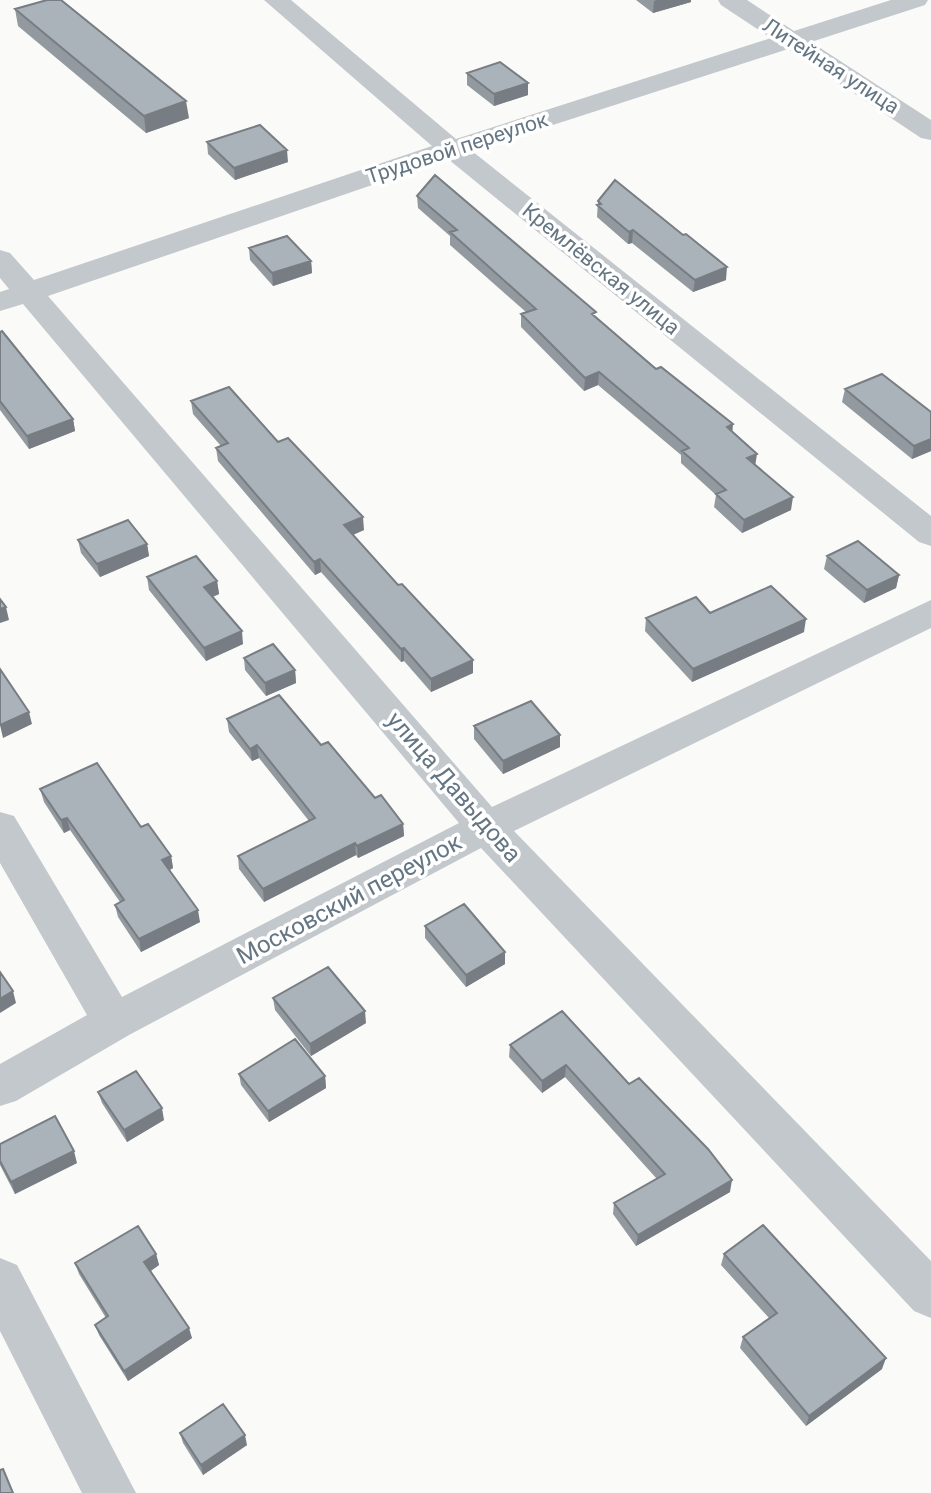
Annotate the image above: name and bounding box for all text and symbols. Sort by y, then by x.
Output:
street label: Литейная улица [758,13,904,119]
street label: Трудовой переулок [363,107,551,189]
street label: Кремлёвская улица [518,198,684,340]
street label: улица Давыдова [381,706,527,868]
street label: Московский переулок [232,828,466,970]

